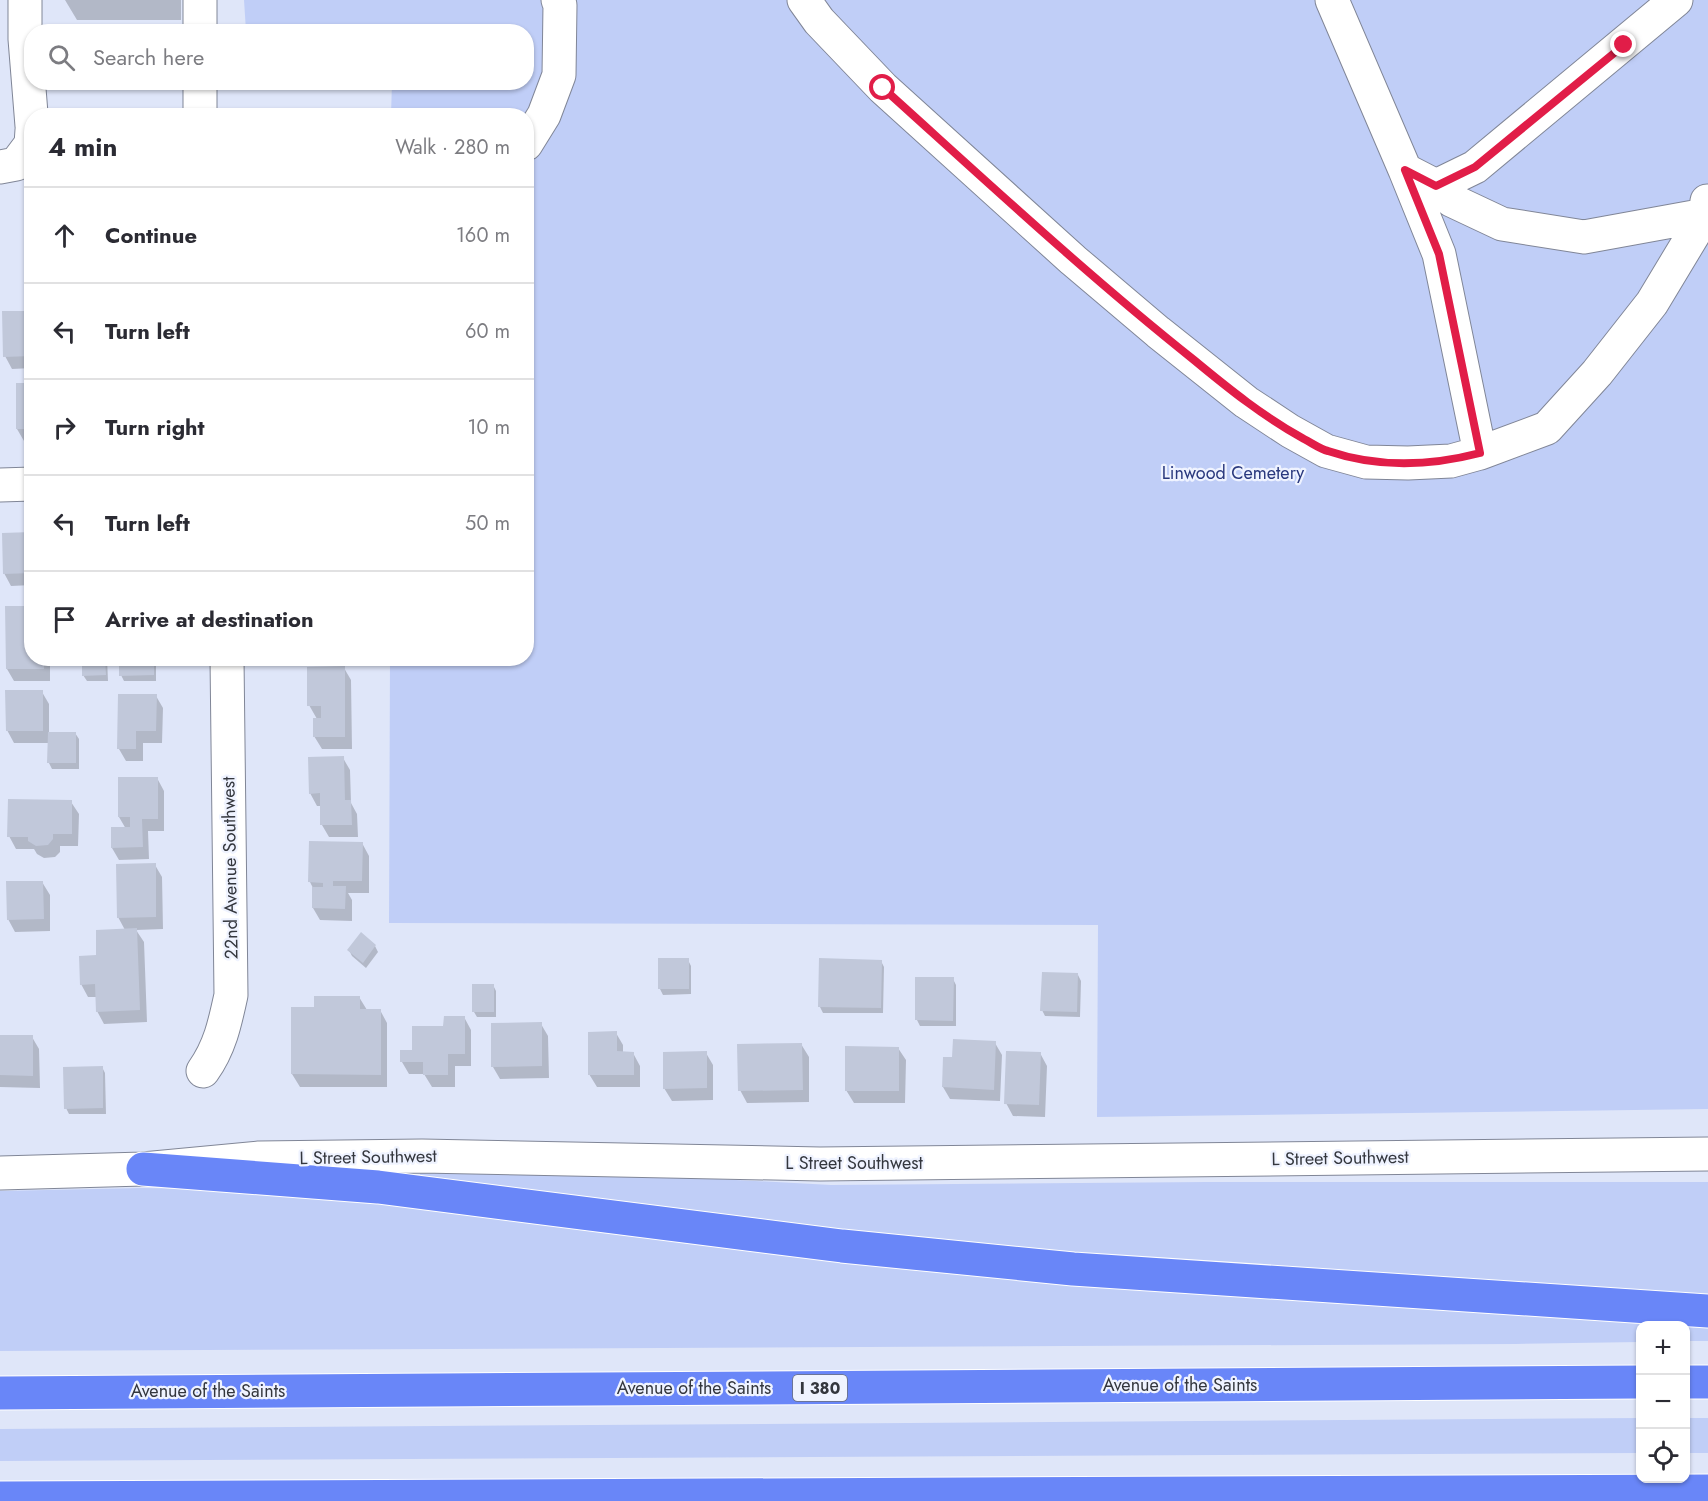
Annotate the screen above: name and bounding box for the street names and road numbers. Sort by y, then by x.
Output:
street label: 22nd Avenue Southwest [215,776,245,960]
street label: L Street Southwest [299,1143,438,1171]
street label: L Street Southwest [1271,1144,1410,1172]
street label: L Street Southwest [785,1150,923,1176]
street label: Avenue of the Saints [1103,1372,1257,1398]
street label: Avenue of the Saints [617,1375,771,1401]
road number: I 380 [793,1375,847,1401]
street label: Avenue of the Saints [131,1378,285,1404]

